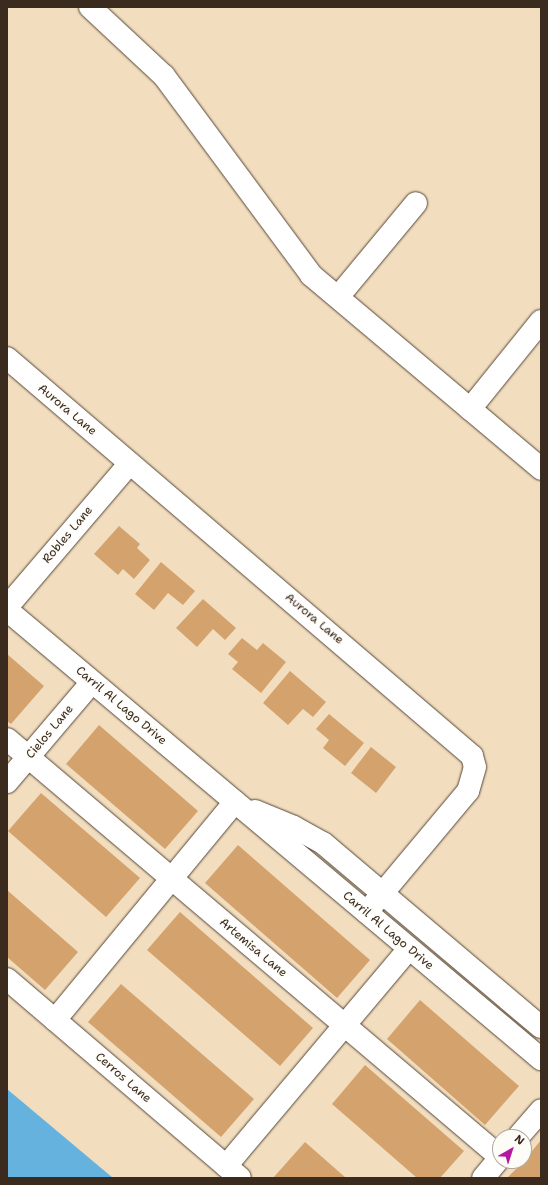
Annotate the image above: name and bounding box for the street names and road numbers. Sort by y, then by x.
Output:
street label: Aurora Lane [35,381,99,439]
street label: Robles Lane [40,503,96,567]
street label: Aurora Lane [282,590,346,648]
street label: Carril Al Lago Drive [73,664,169,748]
street label: Cielos Lane [23,702,77,762]
street label: Carril Al Lago Drive [340,889,436,973]
street label: Artemisa Lane [216,915,290,981]
street label: Cerros Lane [92,1050,154,1106]

